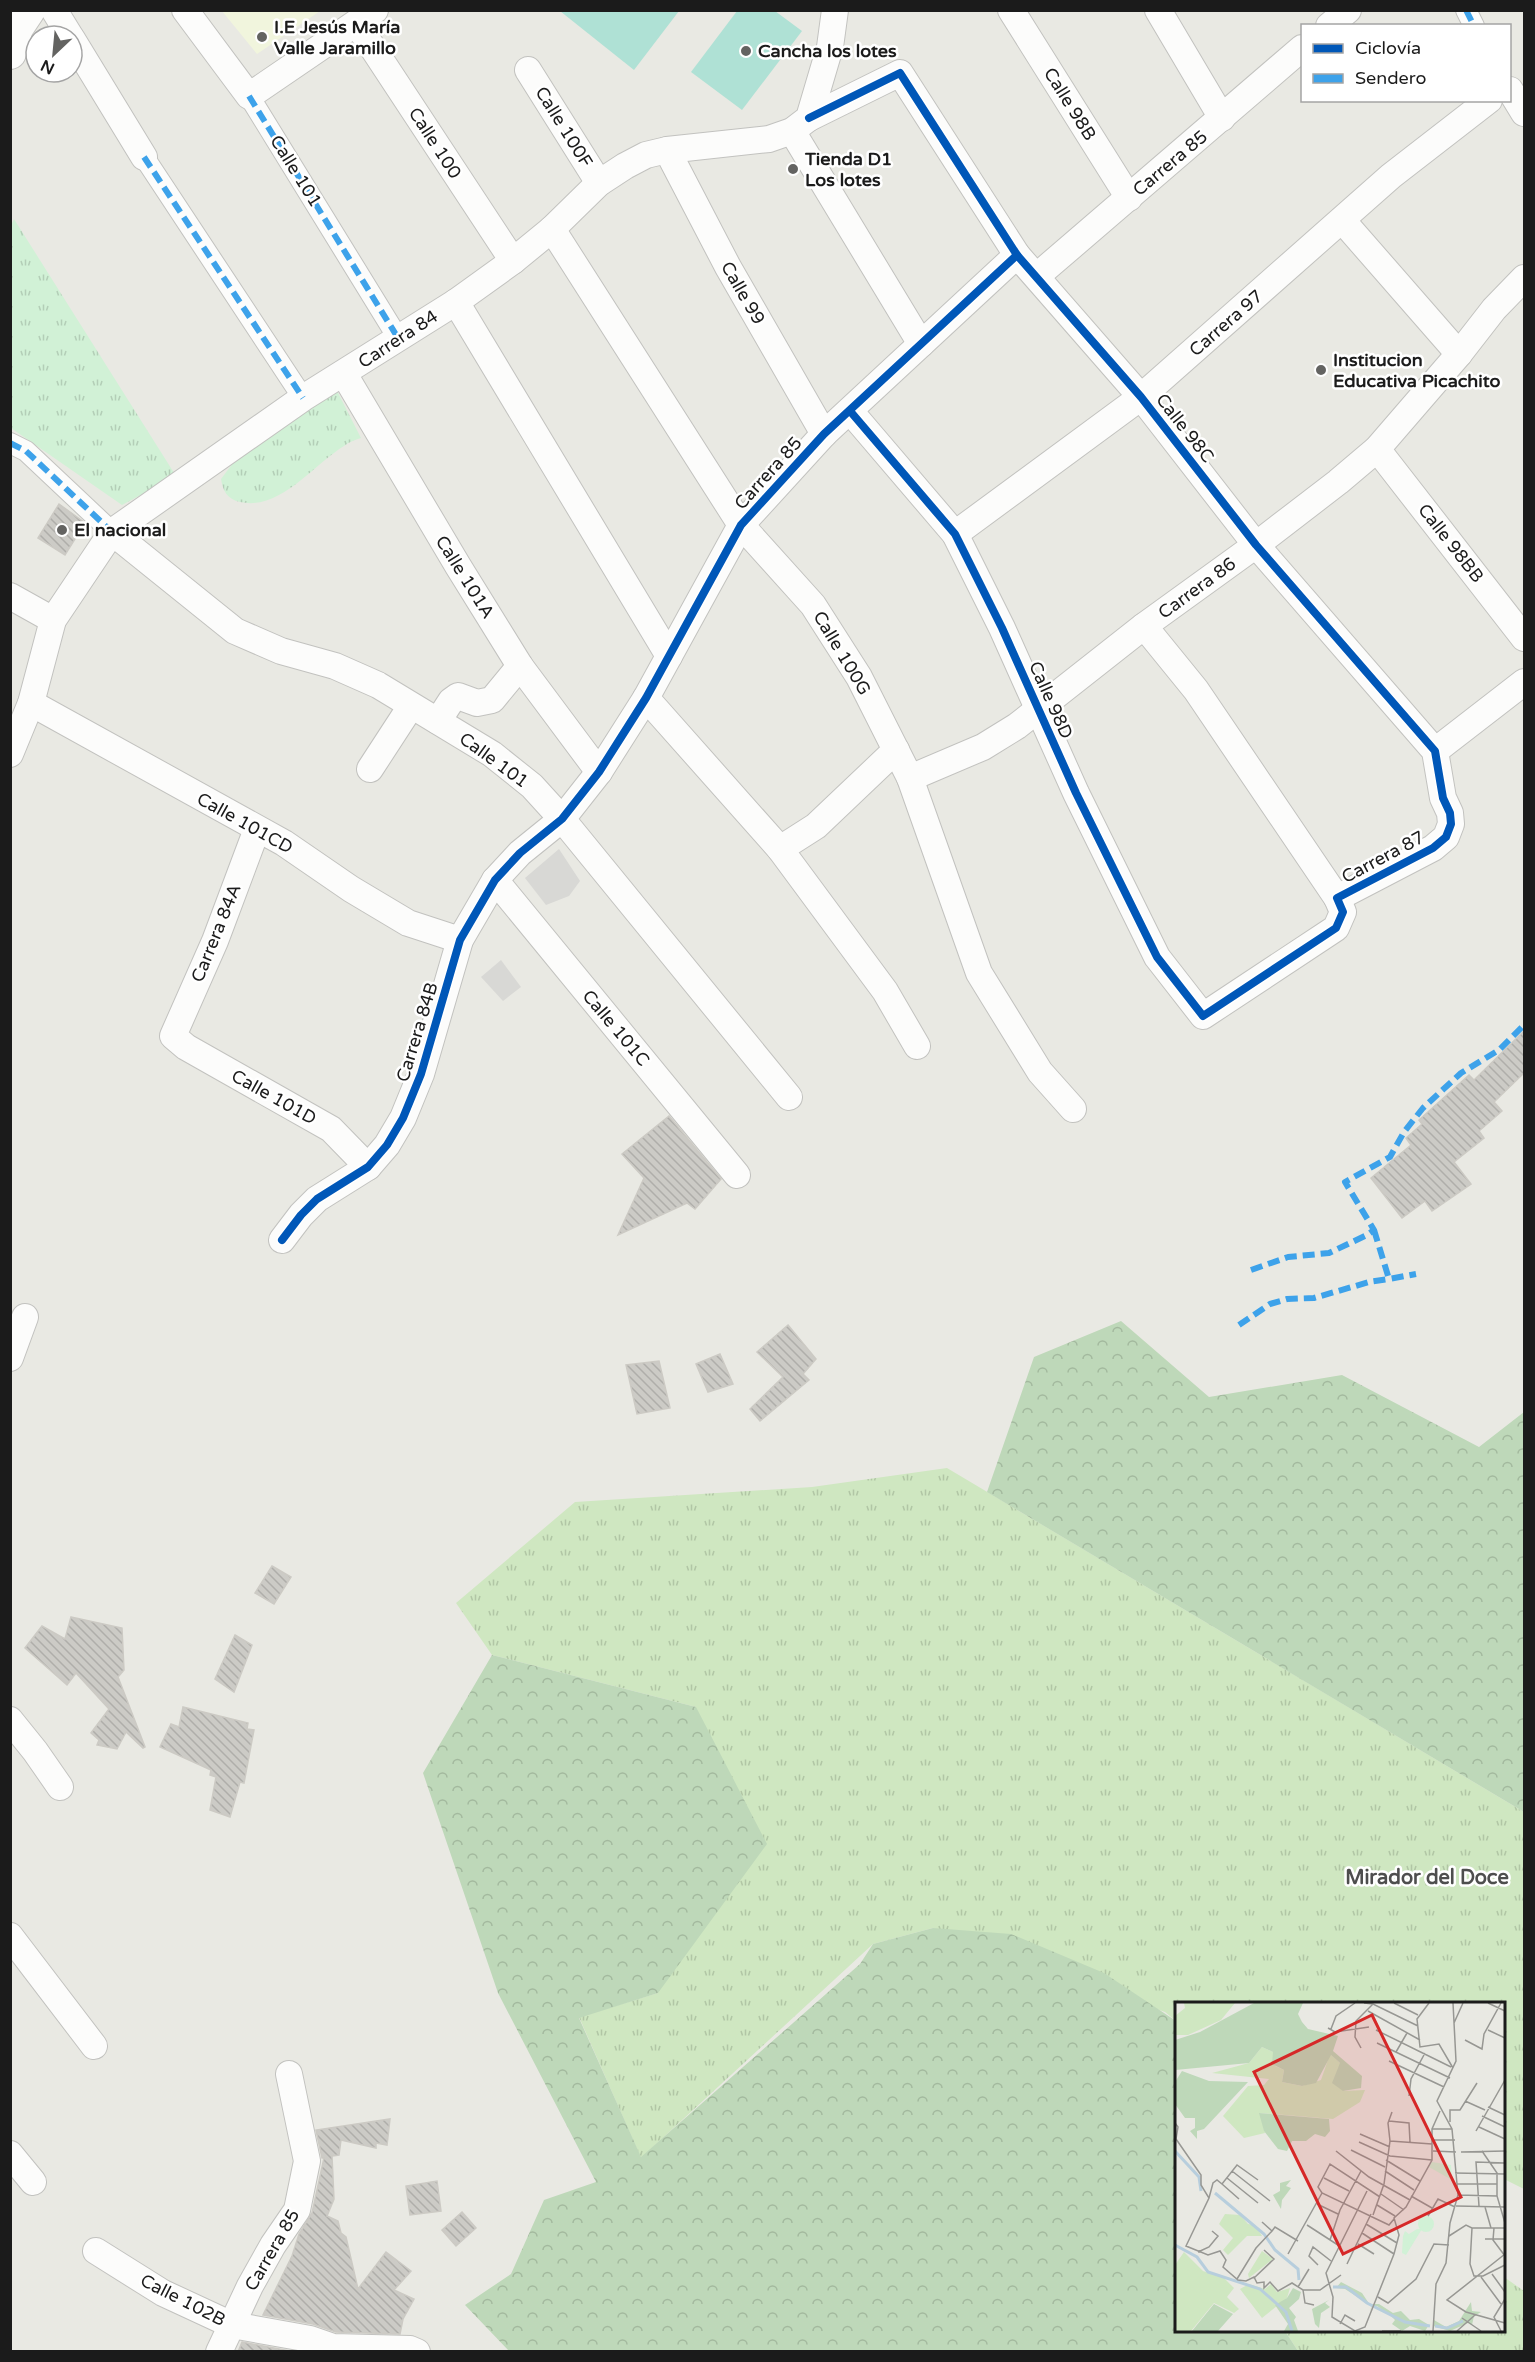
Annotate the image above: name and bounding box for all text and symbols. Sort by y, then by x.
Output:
place label: I.E Jesús María Valle Jaramillo [274,16,400,59]
north arrow [24,24,84,84]
legend [1301,24,1511,102]
marker: I.E Jesús María Valle Jaramillo [255,30,269,44]
text: Ciclovía [1355,37,1421,59]
place label: Cancha los lotes [758,40,897,62]
marker: Cancha los lotes [739,44,753,58]
text: N [38,55,58,78]
street label: Calle 98B [1039,64,1101,144]
text: Sendero [1355,67,1426,89]
street label: Calle 100F [530,82,598,172]
street label: Calle 100 [404,103,466,183]
street label: Carrera 85 [1128,125,1212,201]
street label: Calle 101 [265,131,327,211]
place label: Tienda D1 Los lotes [804,148,892,191]
marker: Tienda D1 Los lotes [786,162,800,176]
street label: Calle 99 [716,258,770,328]
street label: Carrera 97 [1185,285,1267,361]
street label: Carrera 84 [354,305,442,373]
place label: Institucion Educativa Picachito [1333,349,1501,392]
marker: Institucion Educativa Picachito [1314,363,1328,377]
street label: Calle 98C [1151,389,1219,467]
street label: Carrera 85 [730,432,806,514]
street label: Calle 98BB [1413,499,1489,587]
place label: El nacional [74,519,166,541]
marker: El nacional [55,523,69,537]
street label: Calle 101A [431,531,499,623]
street label: Carrera 86 [1154,552,1240,624]
street label: Calle 100G [808,607,876,699]
street label: Calle 98D [1024,658,1078,742]
street label: Calle 101 [455,727,533,793]
street label: Calle 101CD [193,788,297,858]
street label: Carrera 87 [1338,826,1428,888]
street label: Carrera 84A [186,881,246,985]
street label: Carrera 84B [391,979,443,1085]
street label: Calle 101C [578,985,654,1071]
street label: Calle 101D [228,1065,320,1129]
district label: Mirador del Doce [1345,1866,1509,1890]
inset map [1175,2002,1505,2332]
street label: Carrera 85 [240,2205,304,2295]
street label: Calle 102B [137,2269,229,2331]

